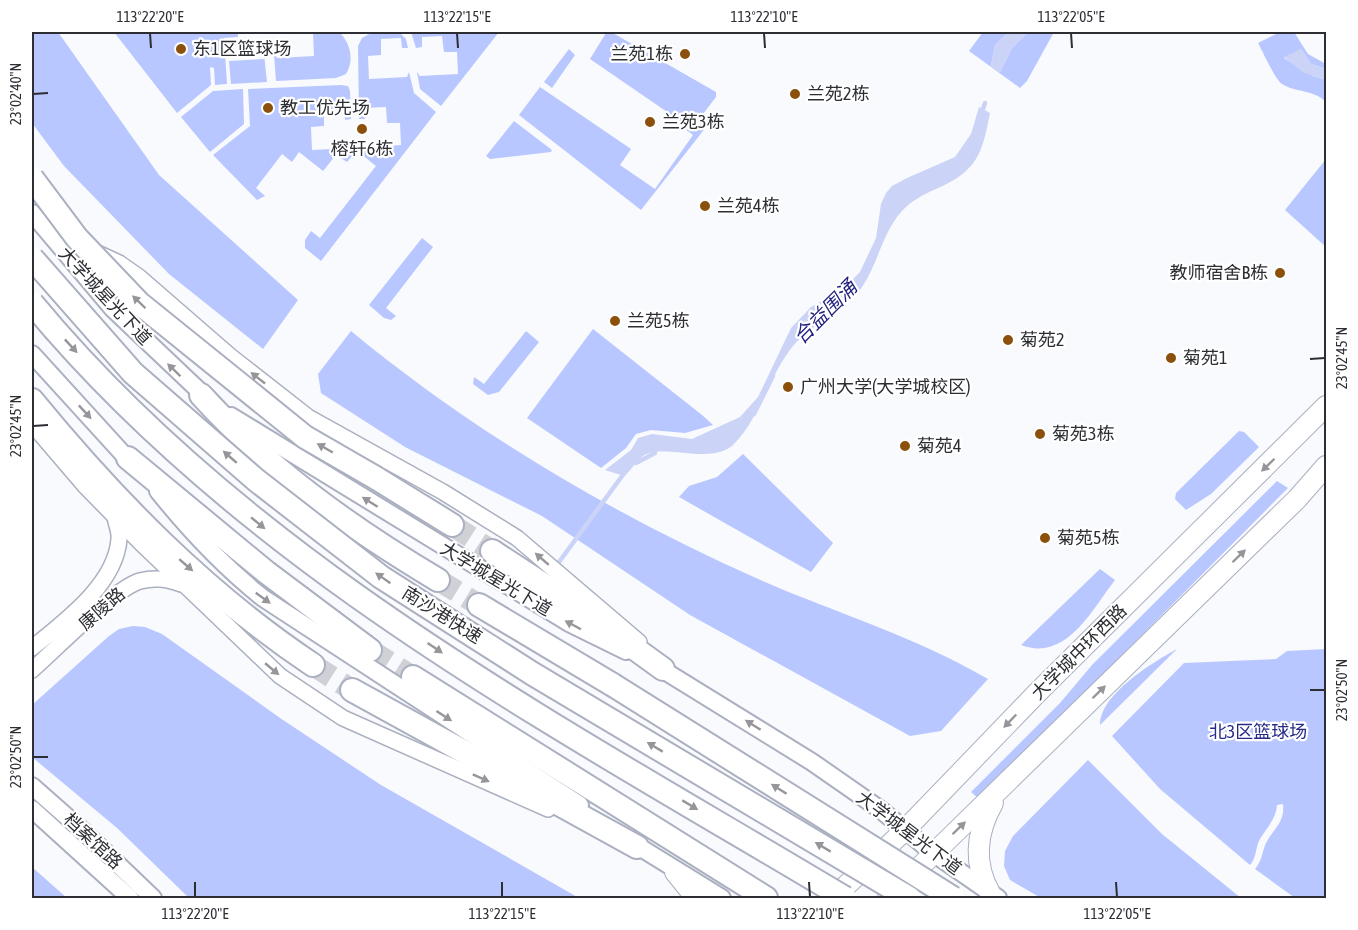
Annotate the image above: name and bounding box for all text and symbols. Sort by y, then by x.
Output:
text: 113°22'20"E [116,8,184,25]
text: 113°22'15"E [423,8,491,25]
text: 113°22'10"E [730,8,798,25]
text: 113°22'05"E [1037,8,1105,25]
place label: 东1区篮球场 [193,38,291,59]
marker: 东1区篮球场 [174,42,188,56]
place label: 兰苑1栋 [611,43,673,64]
marker: 兰苑1栋 [678,47,692,61]
text: 23°02'40"N [7,63,24,125]
place label: 兰苑2栋 [807,83,869,104]
marker: 兰苑2栋 [788,87,802,101]
place label: 教工优先场 [280,97,370,118]
marker: 教工优先场 [261,101,275,115]
place label: 兰苑3栋 [662,111,724,132]
marker: 兰苑3栋 [643,115,657,129]
marker: 榕轩6栋 [355,122,369,136]
place label: 榕轩6栋 [331,138,393,159]
place label: 兰苑4栋 [717,195,779,216]
marker: 兰苑4栋 [698,199,712,213]
street label: 大学城星光下道 [55,242,156,349]
place label: 教师宿舍B栋 [1169,262,1268,283]
marker: 教师宿舍B栋 [1273,266,1287,280]
water label: 合益围涌 [788,274,862,348]
one-way arrow [132,296,147,309]
place label: 兰苑5栋 [627,310,689,331]
marker: 兰苑5栋 [608,314,622,328]
text: 23°02'45"N [1333,327,1350,389]
place label: 菊苑2 [1020,329,1064,350]
marker: 菊苑2 [1001,333,1015,347]
one-way arrow [64,339,78,354]
place label: 菊苑1 [1183,347,1227,368]
marker: 菊苑1 [1164,351,1178,365]
one-way arrow [167,363,181,377]
one-way arrow [251,373,266,385]
place label: 广州大学(大学城校区) [800,376,971,397]
marker: 广州大学(大学城校区) [781,380,795,394]
text: 23°02'45"N [7,395,24,457]
one-way arrow [78,404,91,419]
place label: 菊苑3栋 [1052,423,1114,444]
marker: 菊苑3栋 [1033,427,1047,441]
place label: 菊苑4 [917,435,961,456]
marker: 菊苑4 [898,439,912,453]
one-way arrow [317,443,333,454]
one-way arrow [222,450,237,464]
one-way arrow [1261,458,1275,472]
one-way arrow [362,496,378,507]
one-way arrow [251,516,266,529]
place label: 菊苑5栋 [1057,527,1119,548]
marker: 菊苑5栋 [1038,531,1052,545]
street label: 大学城星光下道 [437,537,556,620]
one-way arrow [1231,549,1246,563]
one-way arrow [535,553,550,566]
one-way arrow [178,558,193,571]
one-way arrow [375,572,391,584]
street label: 南沙港快速 [399,582,486,647]
street label: 康陵路 [74,583,129,634]
one-way arrow [255,592,271,604]
street label: 大学城中环西路 [1027,600,1131,704]
one-way arrow [564,620,581,630]
one-way arrow [427,642,443,653]
text: 23°02'50"N [1333,659,1350,721]
one-way arrow [264,662,279,675]
one-way arrow [1091,685,1106,699]
one-way arrow [436,710,453,721]
one-way arrow [1003,713,1017,728]
one-way arrow [745,720,761,731]
park label: 北3区篮球场 [1209,721,1307,742]
text: 23°02'50"N [7,726,24,788]
one-way arrow [647,741,663,752]
one-way arrow [473,773,490,782]
one-way arrow [771,784,787,795]
street label: 大学城星光下道 [853,786,966,879]
one-way arrow [682,800,698,811]
street label: 档案馆路 [60,808,127,873]
one-way arrow [952,821,967,835]
one-way arrow [815,841,831,852]
text: 113°22'20"E [161,905,229,922]
text: 113°22'15"E [468,905,536,922]
text: 113°22'10"E [776,905,844,922]
text: 113°22'05"E [1083,905,1151,922]

